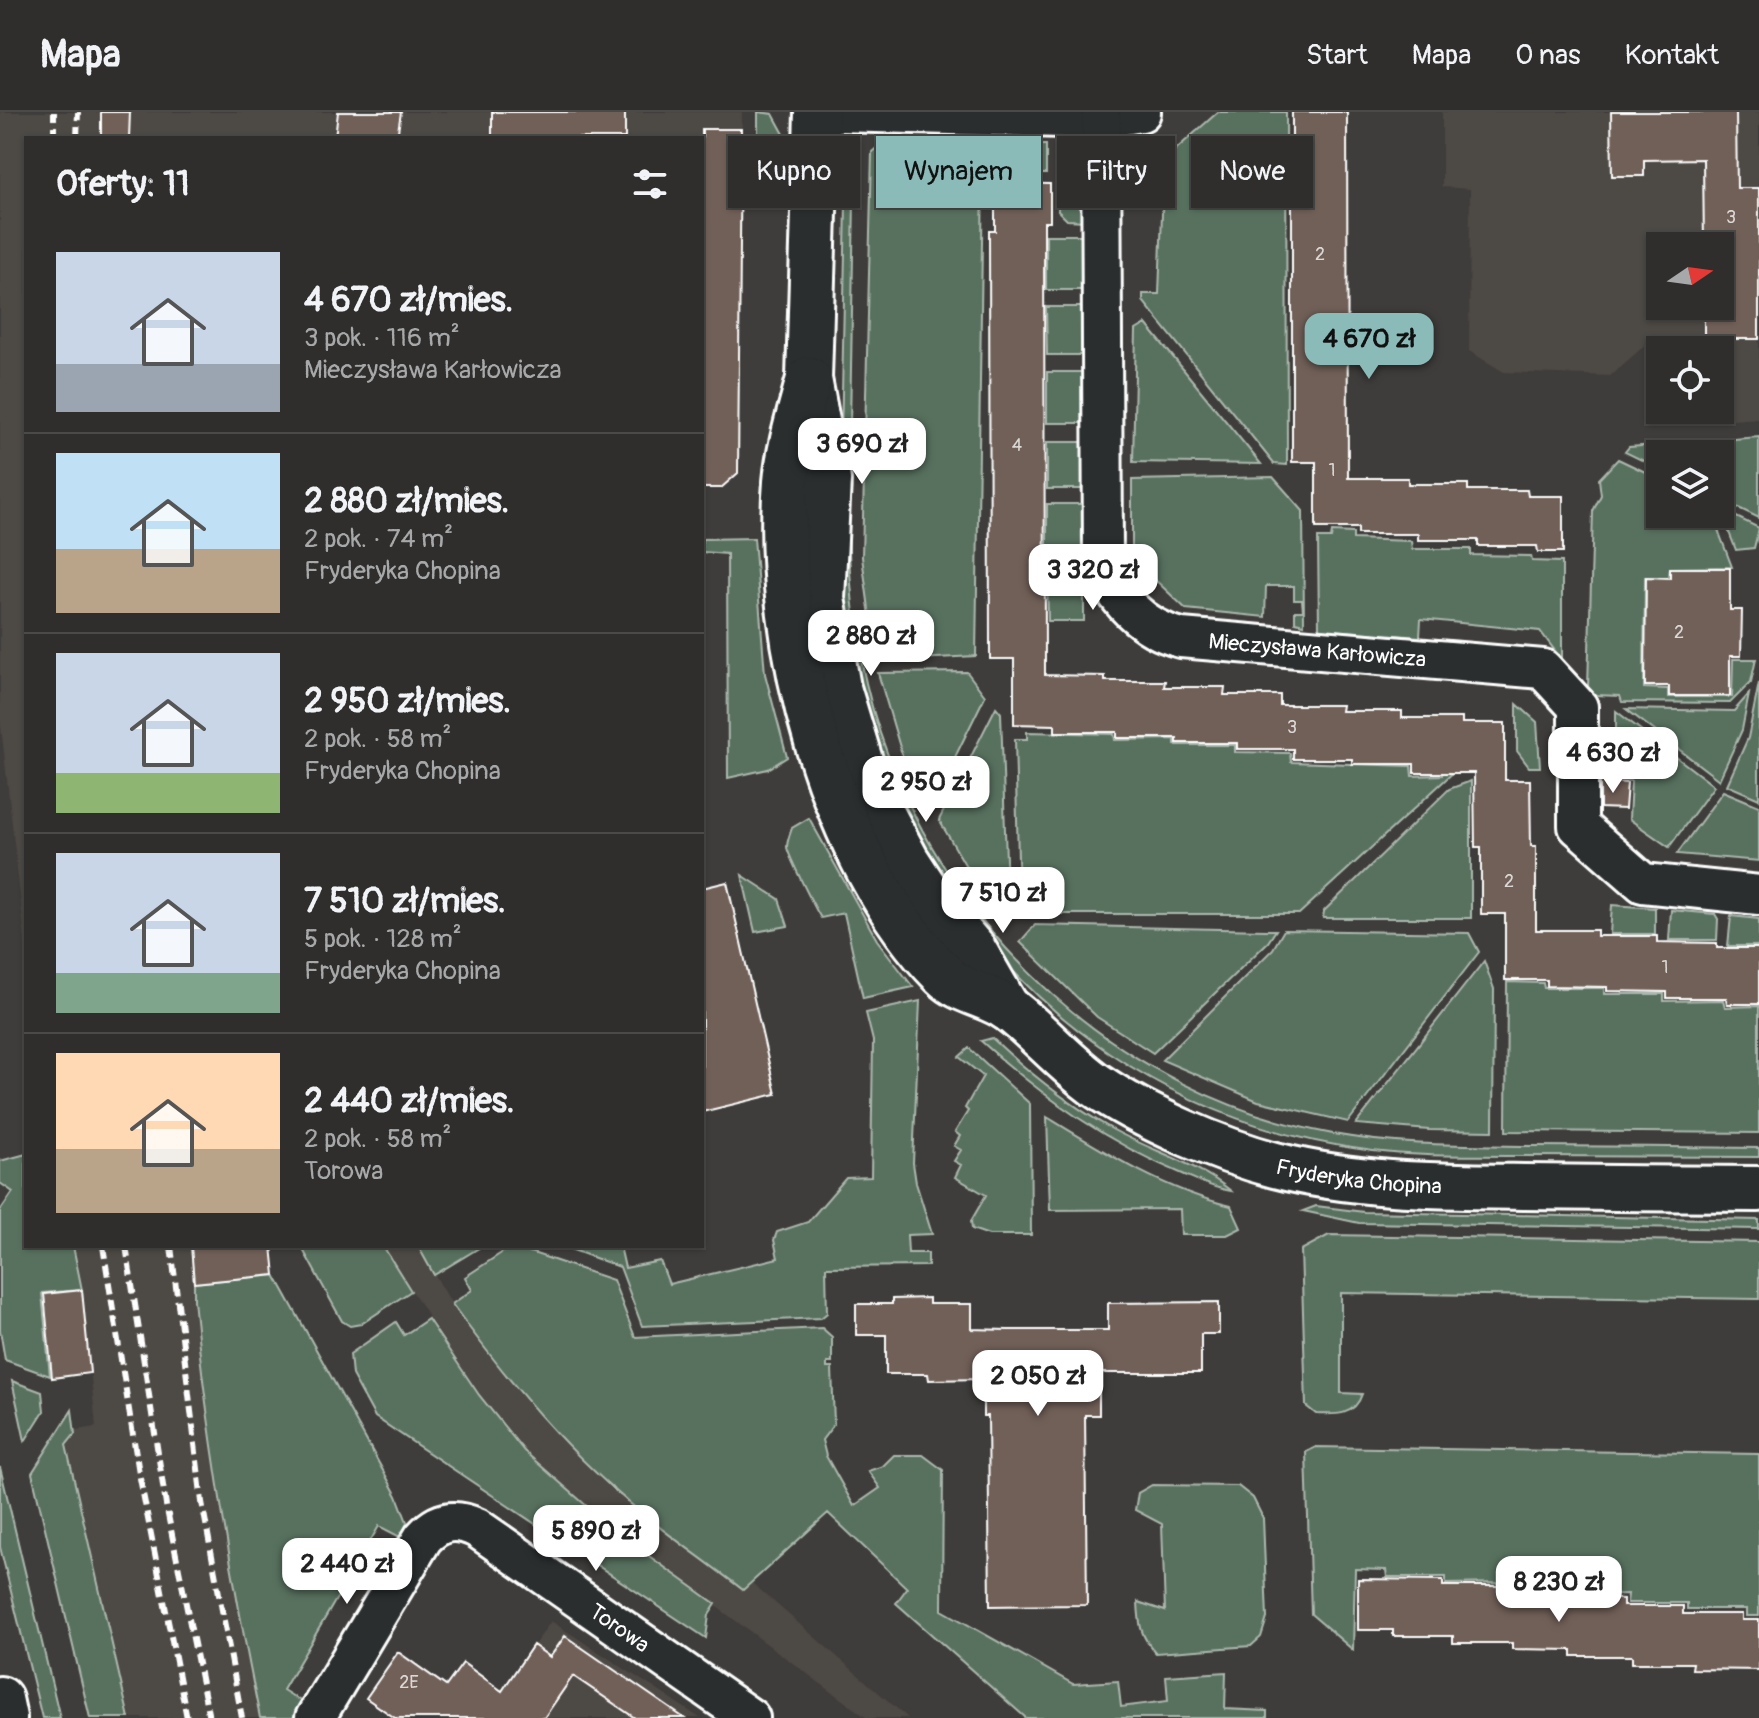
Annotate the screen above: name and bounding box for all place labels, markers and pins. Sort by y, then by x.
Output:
pin: 4 670 zł [1286,313,1452,381]
pin: 3 690 zł [779,418,945,486]
pin: 3 320 zł [1010,544,1176,612]
pin: 2 880 zł [788,610,954,678]
pin: 4 630 zł [1530,727,1696,795]
pin: 2 950 zł [843,756,1009,824]
pin: 7 510 zł [920,867,1086,935]
pin: 2 050 zł [955,1350,1121,1418]
pin: 5 890 zł [513,1505,679,1573]
pin: 2 440 zł [264,1538,430,1606]
pin: 8 230 zł [1476,1556,1642,1624]

